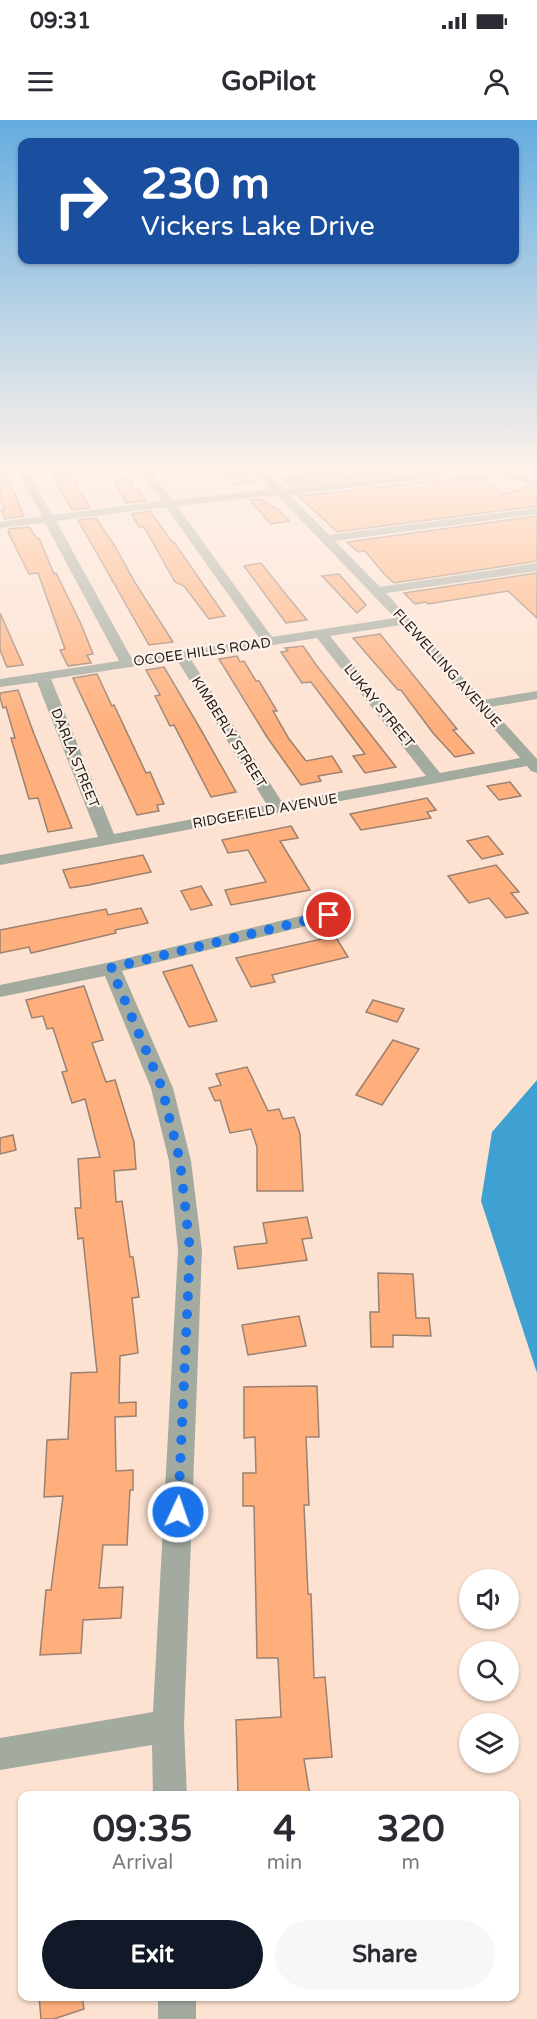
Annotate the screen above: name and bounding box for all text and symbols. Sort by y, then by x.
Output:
text: 09:31 [30,8,91,34]
icon: menu [24,65,57,98]
text: GoPilot [221,65,316,98]
icon: person [480,65,513,98]
text: 230 m [141,159,270,210]
icon: right [42,162,120,240]
text: Vickers Lake Drive [141,210,375,243]
street label: FLEWELLING AVENUE [389,605,505,731]
street label: OCOEE HILLS ROAD [132,634,272,670]
street label: LUKAY STREET [340,661,418,752]
street label: KIMBERLY STREET [188,673,270,791]
street label: DARLA STREET [47,706,103,811]
street label: RIDGEFIELD AVENUE [191,790,339,832]
pin [303,889,354,940]
icon: arrive [312,898,345,931]
position arrow [146,1480,210,1544]
map controls [459,1569,519,1773]
button: sound [459,1569,519,1629]
button: search [459,1641,519,1701]
button: layers [459,1713,519,1773]
text: 09:35 [92,1808,192,1851]
text: 4 [273,1808,296,1851]
text: 320 [377,1808,445,1851]
text: Arrival [111,1851,173,1875]
text: min [267,1851,302,1875]
text: m [401,1851,420,1875]
button: Exit [42,1920,263,1989]
button: Share [275,1920,495,1989]

